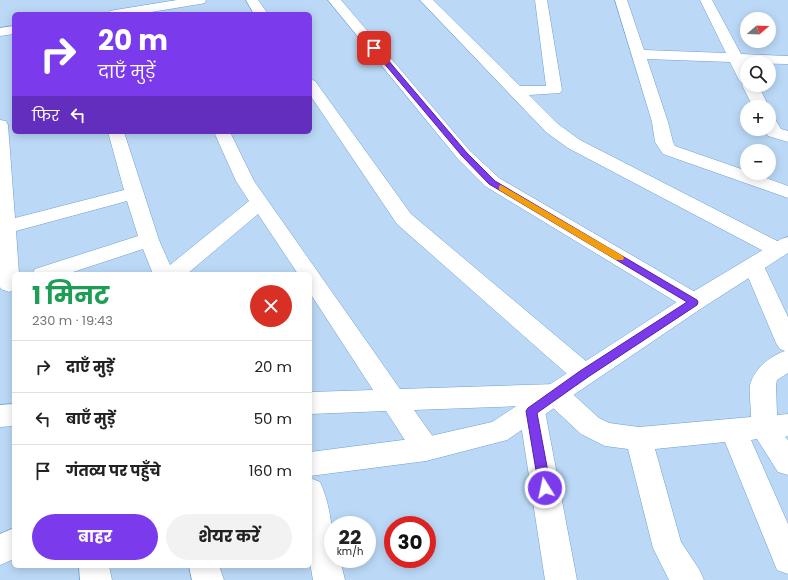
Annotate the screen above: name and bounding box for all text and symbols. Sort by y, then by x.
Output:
north arrow [740,12,776,48]
map controls [740,12,776,180]
text: 20 m [98,21,168,60]
icon: right [32,28,84,80]
pin [357,31,391,65]
icon: arrive [363,37,385,59]
button: search [740,56,776,92]
text: दाएँ मुड़ें [98,59,155,84]
button: + [740,100,776,136]
icon: left [67,104,89,126]
text: फिर [32,105,59,126]
button: − [740,144,776,180]
text: 1 मिनट [32,279,109,312]
button: close [250,285,292,327]
text: 230 m · 19:43 [32,311,113,330]
icon: right [32,356,54,378]
text: दाएँ मुड़ें [66,356,114,377]
text: 20 m [254,356,292,377]
icon: left [32,408,54,430]
text: बाएँ मुड़ें [66,408,115,429]
text: 50 m [254,408,292,429]
icon: arrive [32,460,54,482]
text: गंतव्य पर पहुँचे [66,460,161,481]
text: 160 m [249,460,292,481]
position arrow [524,467,566,509]
button: बाहर [32,514,158,560]
button: शेयर करें [166,514,292,560]
speed limit sign: 30 [384,516,436,568]
text: 22 [339,523,361,551]
text: km/h [337,544,363,559]

